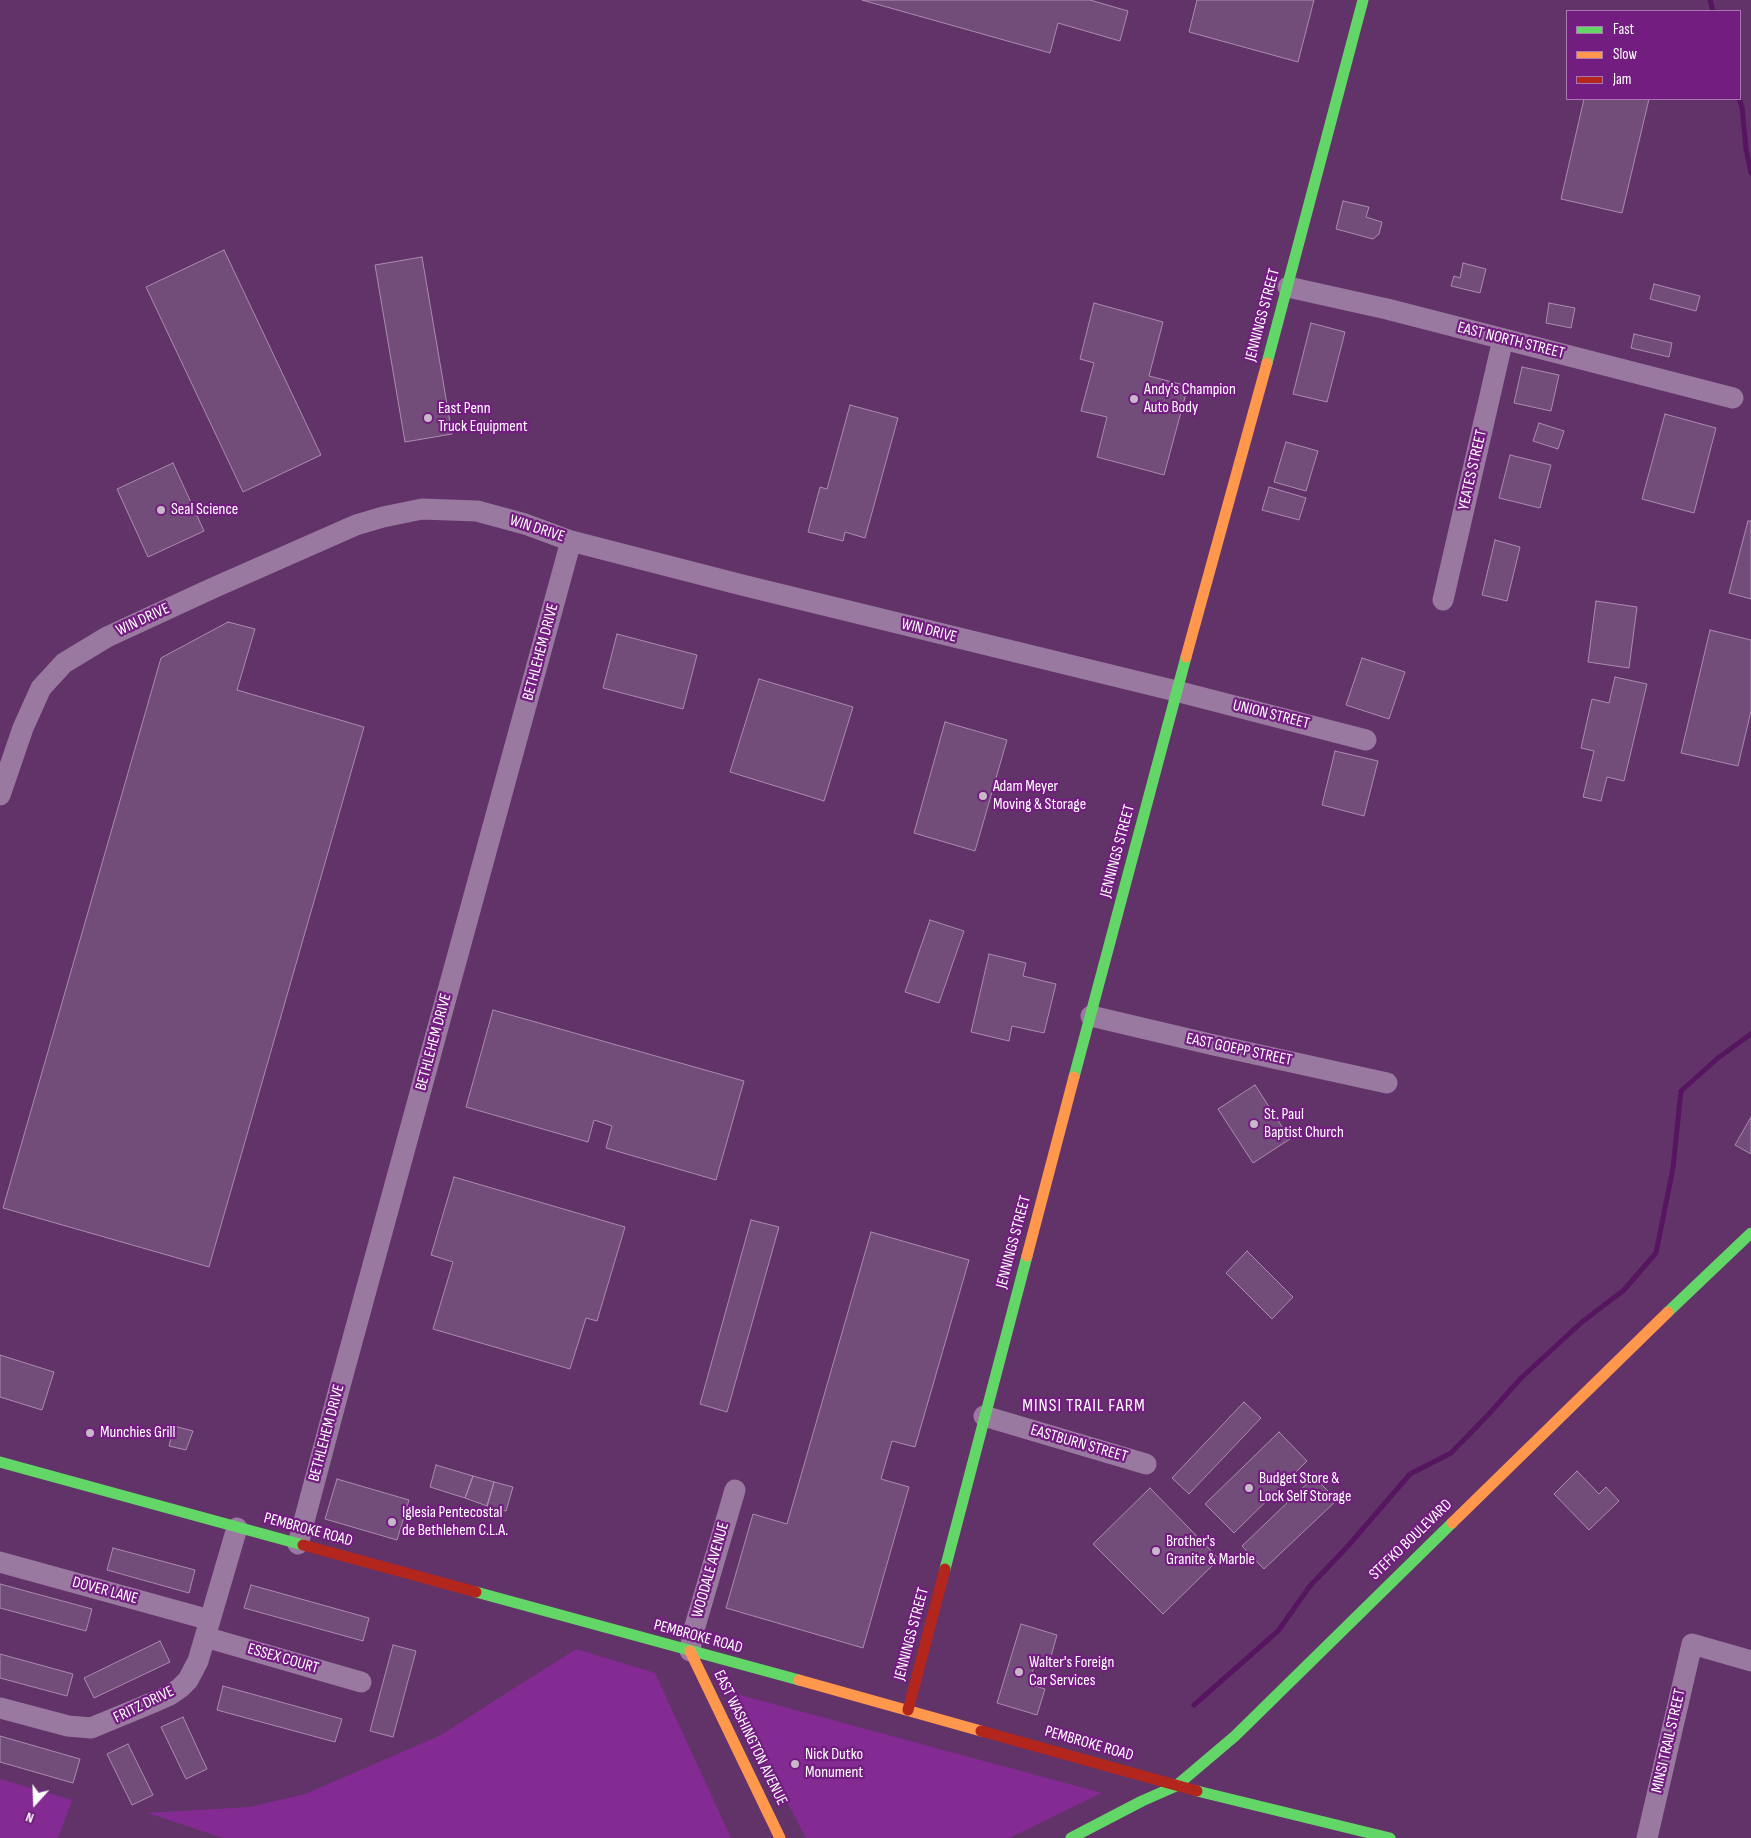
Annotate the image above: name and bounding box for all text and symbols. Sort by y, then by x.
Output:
legend [1566,10,1741,100]
text: Fast [1613,20,1634,39]
text: Slow [1613,45,1637,64]
text: Jam [1613,70,1631,89]
street label: JENNINGS STREET [1241,267,1285,363]
street label: EAST NORTH STREET [1455,318,1567,364]
place label: Andy's Champion Auto Body [1144,380,1236,418]
marker: Andy's Champion Auto Body [1128,393,1140,405]
place label: East Penn Truck Equipment [438,399,528,437]
marker: East Penn Truck Equipment [422,412,434,424]
street label: YEATES STREET [1454,428,1492,512]
place label: Seal Science [171,500,238,520]
marker: Seal Science [155,504,167,516]
street label: WIN DRIVE [507,511,567,547]
street label: WIN DRIVE [113,599,173,641]
street label: BETHLEHEM DRIVE [519,601,563,703]
street label: WIN DRIVE [899,615,959,647]
street label: UNION STREET [1231,696,1311,734]
place label: Adam Meyer Moving & Storage [993,777,1086,815]
marker: Adam Meyer Moving & Storage [977,790,989,802]
street label: JENNINGS STREET [1096,803,1140,899]
street label: BETHLEHEM DRIVE [412,991,456,1093]
street label: EAST GOEPP STREET [1184,1029,1294,1071]
place label: St. Paul Baptist Church [1264,1105,1344,1143]
marker: St. Paul Baptist Church [1248,1118,1260,1130]
street label: JENNINGS STREET [992,1194,1036,1290]
street label: BETHLEHEM DRIVE [305,1382,349,1484]
district label: MINSI TRAIL FARM [1020,1395,1148,1417]
street label: EASTBURN STREET [1028,1421,1130,1467]
place label: Munchies Grill [100,1423,176,1443]
marker: Munchies Grill [84,1427,96,1439]
place label: Budget Store & Lock Self Storage [1259,1469,1351,1507]
marker: Budget Store & Lock Self Storage [1243,1482,1255,1494]
street label: STEFKO BOULEVARD [1366,1496,1456,1584]
place label: Iglesia Pentecostal de Bethlehem C.L.A. [402,1503,508,1541]
street label: PEMBROKE ROAD [261,1509,355,1551]
marker: Iglesia Pentecostal de Bethlehem C.L.A. [386,1516,398,1528]
street label: WOODALE AVENUE [688,1520,734,1620]
place label: Brother's Granite & Marble [1166,1532,1255,1570]
marker: Brother's Granite & Marble [1150,1545,1162,1557]
street label: DOVER LANE [70,1573,140,1609]
street label: JENNINGS STREET [890,1586,934,1682]
street label: PEMBROKE ROAD [651,1616,745,1658]
street label: ESSEX COURT [245,1640,321,1678]
place label: Walter's Foreign Car Services [1029,1653,1114,1691]
marker: Walter's Foreign Car Services [1013,1666,1025,1678]
street label: EAST WASHINGTON AVENUE [709,1667,791,1809]
street label: FRITZ DRIVE [111,1682,177,1728]
street label: MINSI TRAIL STREET [1648,1687,1690,1795]
street label: PEMBROKE ROAD [1042,1722,1136,1766]
place label: Nick Dutko Monument [805,1745,863,1783]
marker: Nick Dutko Monument [789,1758,801,1770]
north arrow [10,1778,60,1828]
text: N [23,1808,36,1827]

